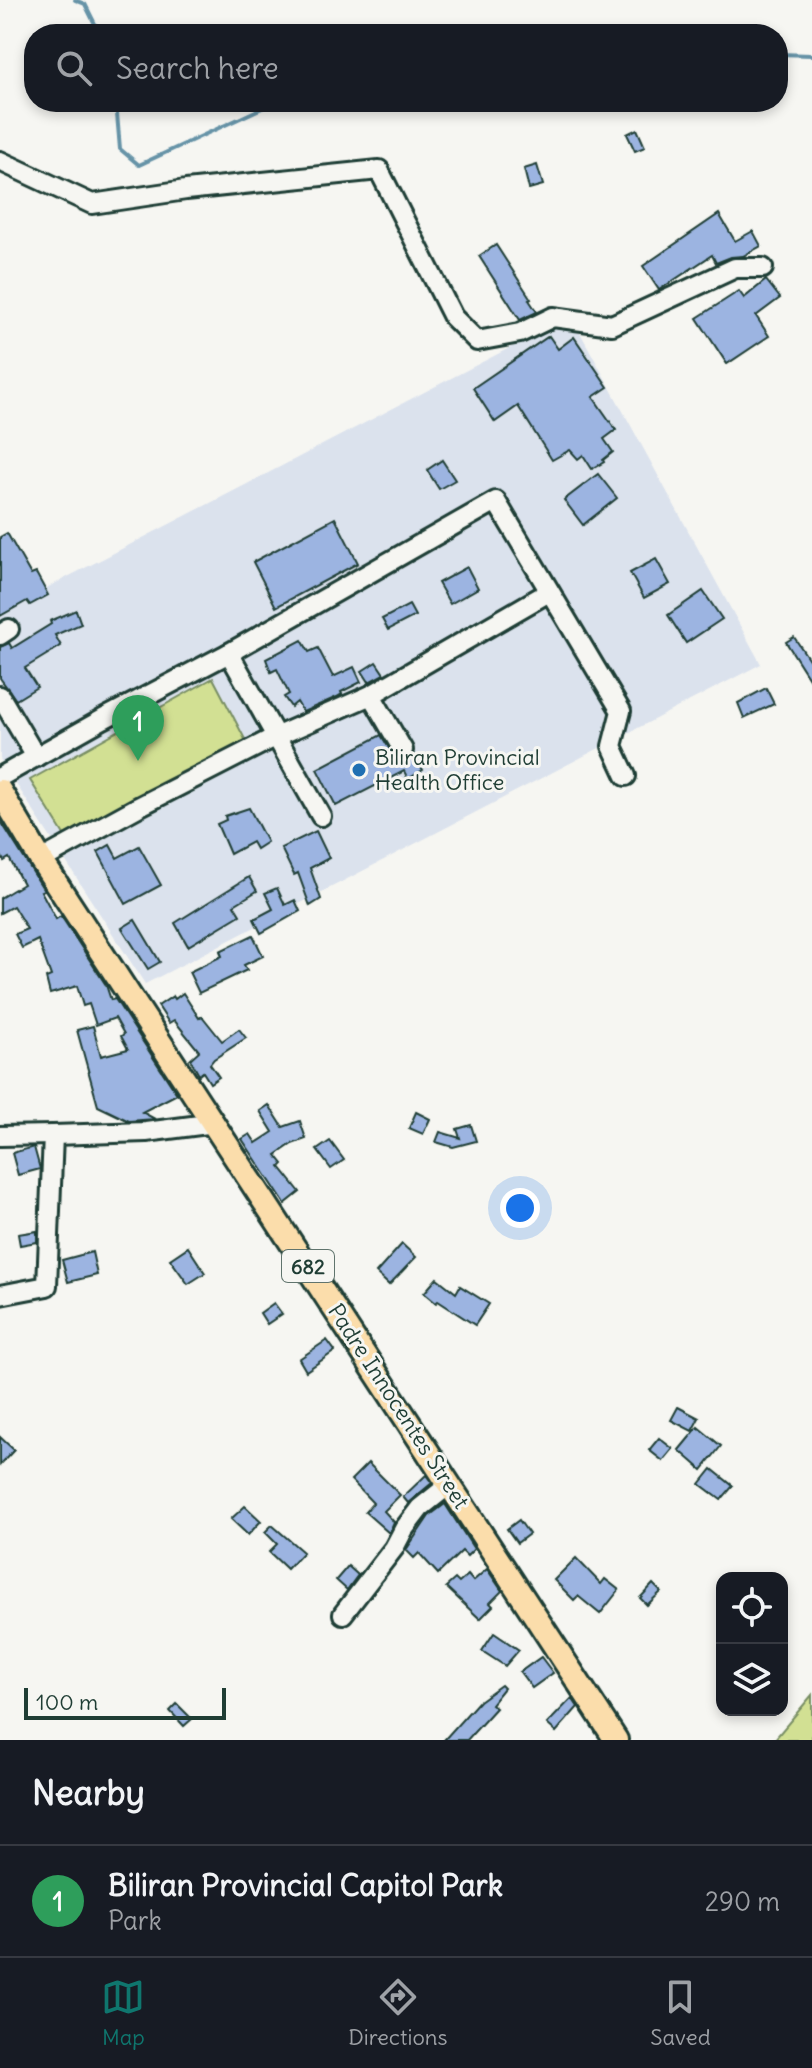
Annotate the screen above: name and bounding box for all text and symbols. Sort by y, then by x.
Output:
search box [24,24,788,112]
icon: search [52,46,96,90]
text: Search here [116,49,279,87]
pin: 1 [112,695,164,761]
place label: Biliran Provincial Health Office [375,743,540,796]
marker: Biliran Provincial Health Office [350,761,368,779]
your location [500,1188,540,1228]
road number: 682 [282,1250,334,1282]
street label: Padre Innocentes Street [322,1298,476,1514]
map controls [716,1572,788,1716]
button: locate [716,1572,788,1644]
button: layers [716,1644,788,1716]
scale bar [24,1684,226,1720]
text: 100 m [36,1688,98,1716]
text: Nearby [32,1771,145,1814]
text: Biliran Provincial Capitol Park [108,1866,503,1904]
text: 1 [53,1885,63,1918]
text: 290 m [705,1885,780,1918]
text: Park [108,1904,162,1937]
tab: Map [101,1975,145,2051]
tab: Directions [348,1975,448,2051]
tab: Saved [650,1975,711,2051]

